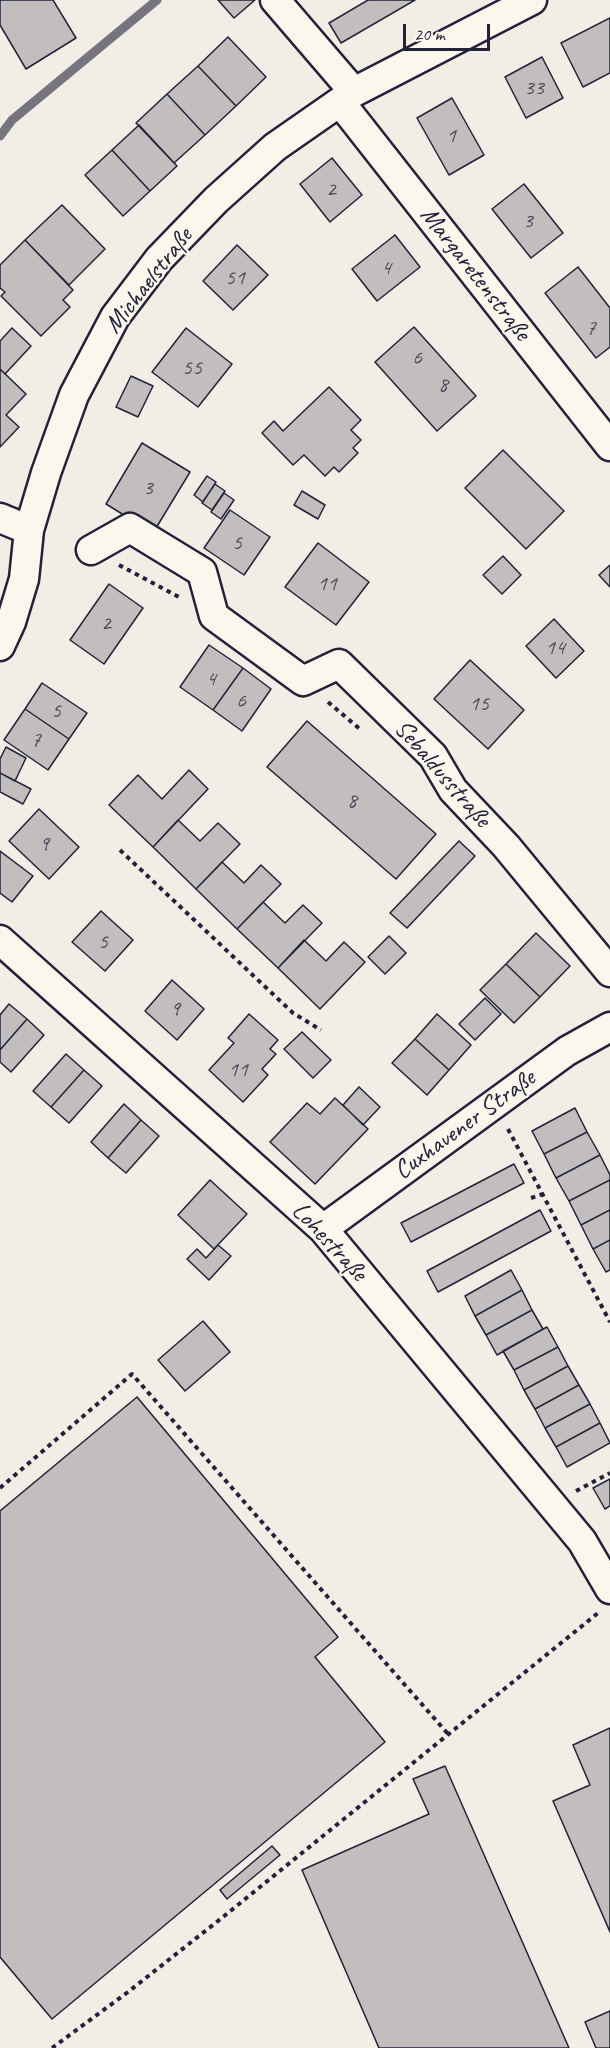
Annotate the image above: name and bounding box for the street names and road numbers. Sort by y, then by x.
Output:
street label: Margaretenstraße [413,201,537,347]
street label: Michaelstraße [98,222,200,340]
street label: Sebaldusstraße [387,714,497,834]
street label: Cuxhavener Straße [388,1063,542,1187]
street label: Lohestraße [284,1196,374,1288]

